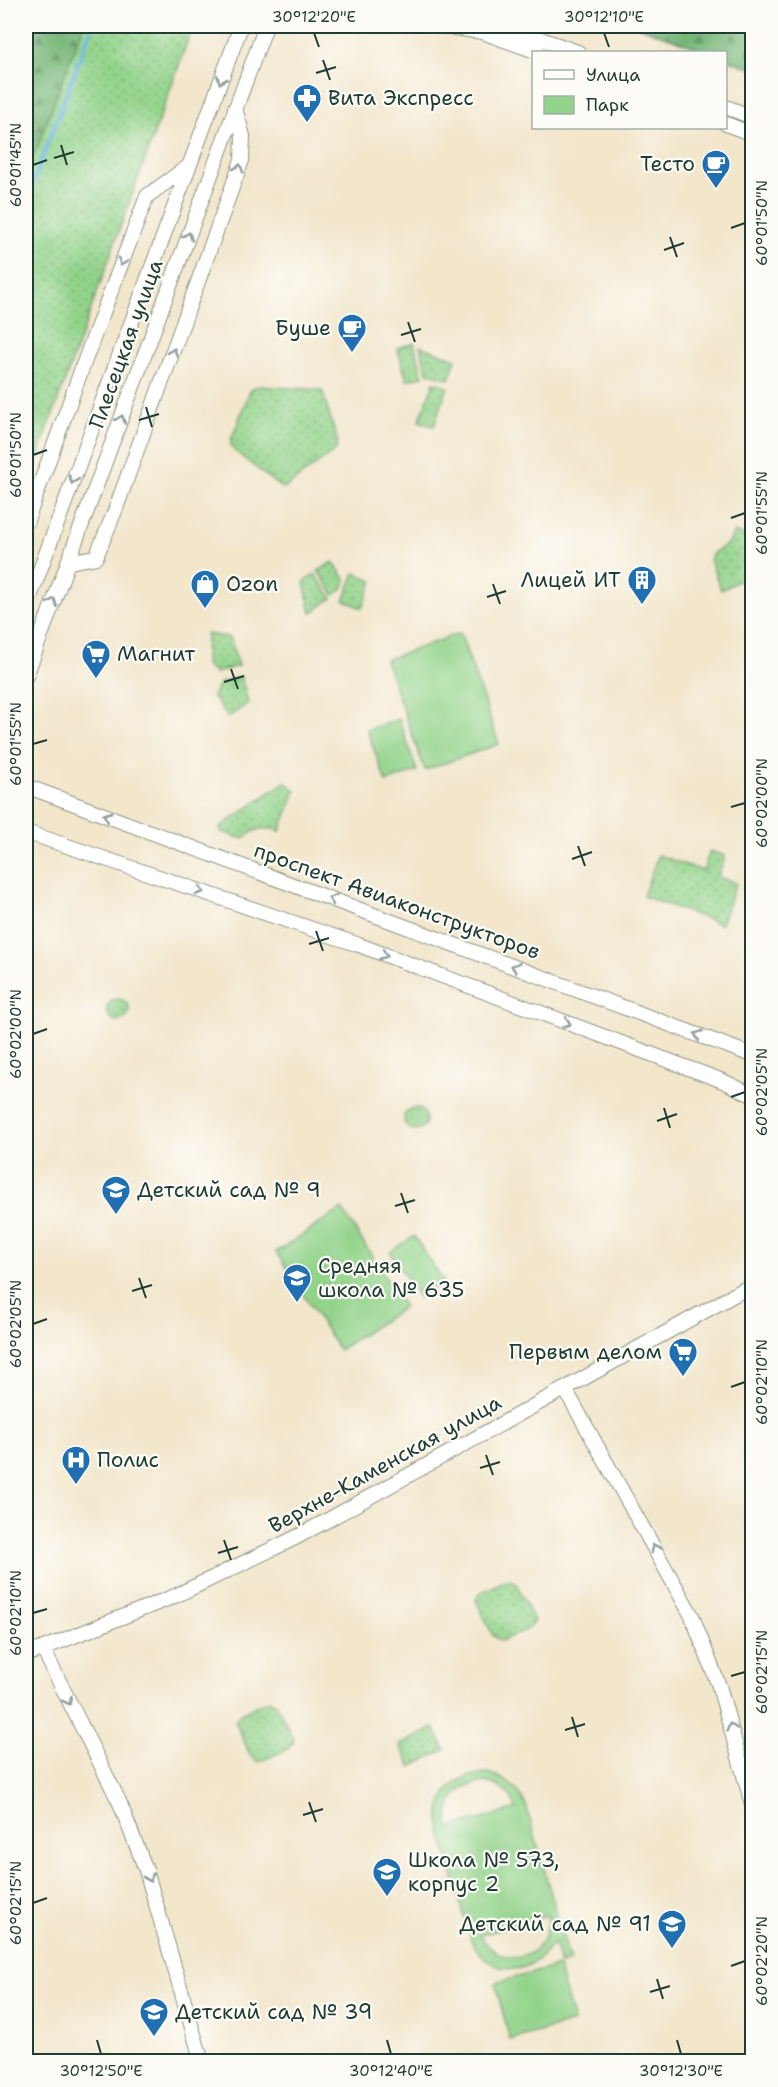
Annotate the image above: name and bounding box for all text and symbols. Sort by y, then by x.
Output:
text: 30°12'20"E [272,7,356,27]
text: 30°12'10"E [564,7,644,27]
legend [532,51,727,129]
text: Улица [586,63,640,87]
one-way arrow [216,74,228,85]
pharmacy icon: Вита Экспресс [291,82,323,124]
place label: Вита Экспресс [328,84,474,112]
text: Парк [586,93,629,117]
text: 60°01'45"N [6,123,26,207]
cafe icon: Тесто [700,148,732,190]
place label: Тесто [640,150,695,178]
one-way arrow [232,163,245,174]
text: 60°01'50"N [752,180,772,266]
one-way arrow [181,231,193,242]
street label: Плесецкая улица [82,256,170,432]
one-way arrow [117,256,129,267]
cafe icon: Буше [336,312,368,354]
place label: Буше [275,314,331,342]
one-way arrow [166,347,179,358]
text: 60°01'50"N [6,412,26,498]
one-way arrow [113,414,126,425]
text: 60°01'55"N [752,471,772,555]
one-way arrow [68,474,80,485]
building icon: Лицей ИТ [626,564,658,606]
place label: Лицей ИТ [521,566,621,594]
shop icon: Ozon [189,568,221,610]
place label: Ozon [226,570,278,598]
one-way arrow [46,597,59,608]
supermarket icon: Магнит [80,638,112,680]
place label: Магнит [117,640,196,668]
text: 60°01'55"N [6,702,26,786]
text: 60°02'00"N [752,758,772,848]
one-way arrow [102,810,112,823]
street label: проспект Авиаконструкторов [250,836,544,966]
one-way arrow [194,884,205,897]
one-way arrow [327,894,338,907]
one-way arrow [378,947,389,960]
one-way arrow [510,962,521,974]
text: 60°02'00"N [6,989,26,1079]
one-way arrow [561,1015,572,1028]
one-way arrow [693,1029,704,1042]
text: 60°02'05"N [752,1048,772,1136]
school or university icon: Детский сад № 9 [100,1174,132,1216]
place label: Детский сад № 9 [137,1176,321,1204]
place label: Средняя школа № 635 [318,1252,464,1304]
school or university icon: Средняя школа № 635 [281,1262,313,1304]
text: 60°02'05"N [6,1280,26,1368]
supermarket icon: Первым делом [667,1336,699,1378]
place label: Первым делом [509,1338,662,1366]
text: 60°02'10"N [752,1339,772,1425]
street label: Верхне-Каменская улица [264,1388,506,1540]
hospital icon: Полис [60,1444,92,1486]
place label: Полис [97,1446,159,1474]
one-way arrow [651,1544,662,1554]
text: 60°02'10"N [6,1570,26,1656]
text: 60°02'15"N [752,1630,772,1714]
one-way arrow [61,1695,72,1706]
one-way arrow [726,1722,738,1733]
place label: Школа № 573, корпус 2 [408,1846,560,1898]
school or university icon: Школа № 573, корпус 2 [371,1856,403,1898]
text: 60°02'15"N [6,1861,26,1945]
one-way arrow [142,1872,155,1883]
school or university icon: Детский сад № 91 [656,1908,688,1950]
place label: Детский сад № 91 [459,1910,651,1938]
text: 60°02'20"N [752,1916,772,2006]
school or university icon: Детский сад № 39 [138,1996,170,2038]
place label: Детский сад № 39 [175,1998,372,2026]
text: 30°12'50"E [59,2061,143,2081]
text: 30°12'40"E [349,2061,433,2081]
text: 30°12'30"E [639,2061,723,2081]

